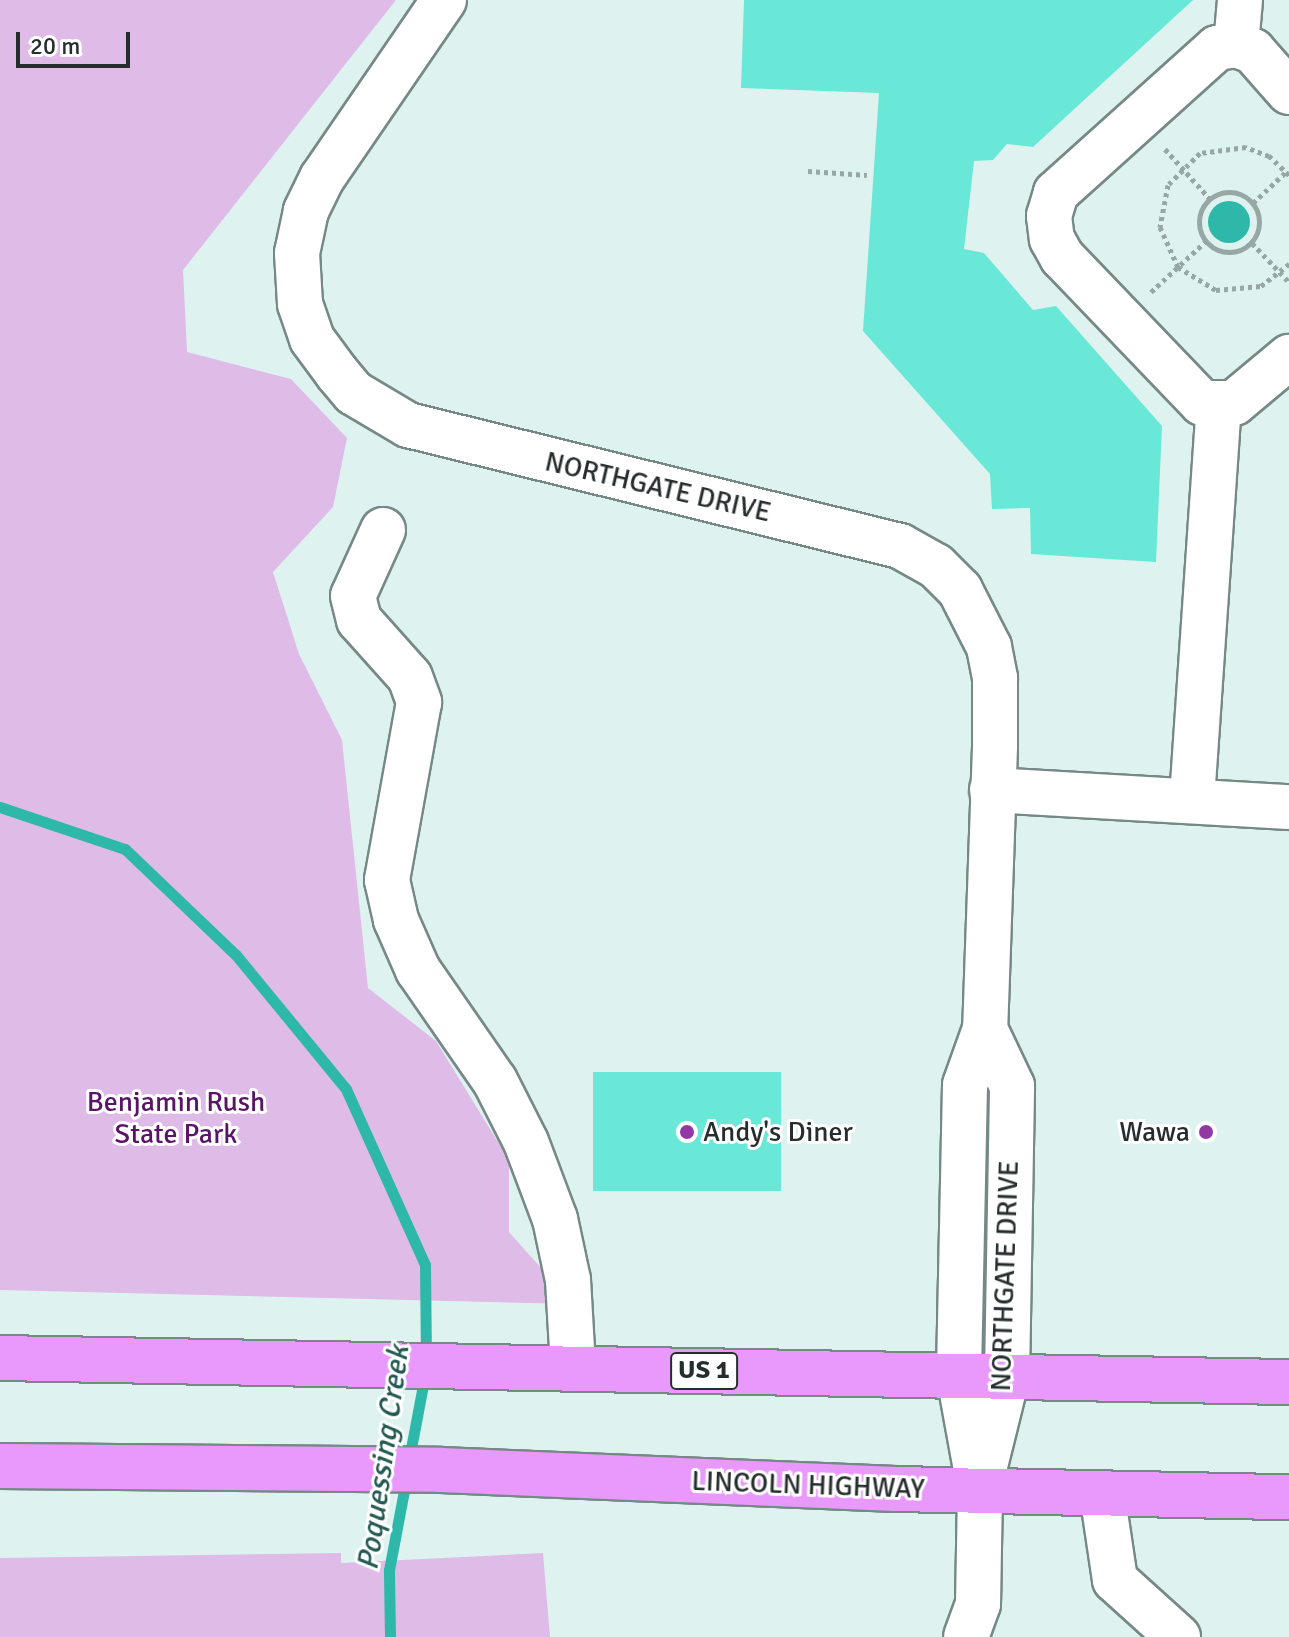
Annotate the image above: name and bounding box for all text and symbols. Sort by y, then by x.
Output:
scale bar [20,16,134,66]
text: 20 m [30,31,80,61]
street label: NORTHGATE DRIVE [542,445,774,529]
park label: Benjamin Rush State Park [87,1085,265,1151]
place label: Andy's Diner [703,1115,853,1149]
place label: Wawa [1119,1115,1190,1149]
marker: Andy's Diner [678,1123,696,1141]
marker: Wawa [1197,1123,1215,1141]
street label: NORTHGATE DRIVE [984,1160,1026,1392]
water label: Poquessing Creek [350,1344,418,1572]
road number: US 1 [670,1349,738,1393]
street label: LINCOLN HIGHWAY [691,1464,925,1506]

